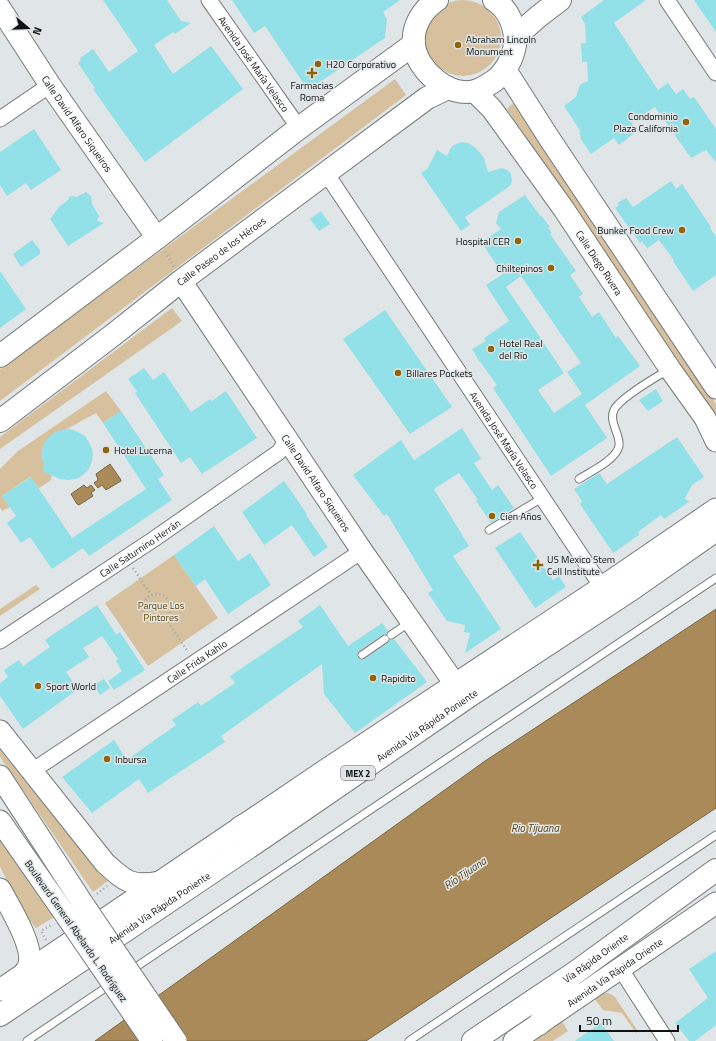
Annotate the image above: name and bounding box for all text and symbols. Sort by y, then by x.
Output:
north arrow [8,8,48,48]
street label: Avenida José María Velasco [215,13,293,115]
text: N [29,25,46,37]
place label: Abraham Lincoln Monument [466,32,536,59]
marker: Abraham Lincoln Monument [453,40,463,50]
place label: H2O Corporativo [326,57,396,72]
marker: H2O Corporativo [313,59,323,69]
marker: Farmacias Roma [307,68,317,78]
street label: Calle David Alfaro Siqueiros [38,72,116,175]
place label: Farmacias Roma [291,78,334,105]
place label: Condominio Plaza California [614,109,678,136]
marker: Condominio Plaza California [681,117,691,127]
street label: Calle Paseo de los Héroes [173,213,269,289]
place label: Bunker Food Crew [597,223,674,238]
marker: Bunker Food Crew [677,225,687,235]
street label: Calle Diego Rivera [572,227,626,298]
place label: Hospital CER [456,234,510,249]
marker: Hospital CER [513,236,523,246]
place label: Chiltepinos [496,261,543,276]
marker: Chiltepinos [546,263,556,273]
place label: Hotel Real del Río [499,336,542,363]
marker: Hotel Real del Río [486,344,496,354]
place label: Billares Pockets [406,366,473,381]
marker: Billares Pockets [393,368,403,378]
street label: Avenida José María Velasco [466,388,542,492]
street label: Calle David Alfaro Siqueiros [278,431,355,535]
place label: Hotel Lucerna [114,443,172,458]
marker: Hotel Lucerna [101,445,111,455]
place label: Cien Años [500,509,542,524]
marker: Cien Años [487,511,497,521]
street label: Calle Saturnino Herrán [96,515,183,581]
place label: US Mexico Stem Cell Institute [547,552,615,579]
marker: US Mexico Stem Cell Institute [532,559,544,571]
park label: Parque Los Pintores [138,598,185,625]
street label: Calle Frida Kahlo [164,636,230,687]
place label: Rapidito [381,671,416,686]
marker: Rapidito [368,673,378,683]
place label: Sport World [46,679,96,694]
marker: Sport World [33,681,43,691]
street label: Avenida Vía Rápida Poniente [373,685,480,765]
place label: Inbursa [115,752,147,767]
marker: Inbursa [102,754,112,764]
road number: MEX 2 [341,766,375,780]
water label: Rio Tijuana [511,820,559,836]
water label: Río Tijuana [441,853,490,893]
street label: Boulevard General Abelardo L. Rodríguez [21,857,131,1005]
street label: Avenida Vía Rápida Poniente [105,868,213,947]
street label: Vía Rápida Oriente [560,929,631,986]
street label: Avenida Vía Rápida Oriente [564,934,666,1010]
scale bar [580,1007,678,1033]
text: 50 m [586,1011,612,1030]

